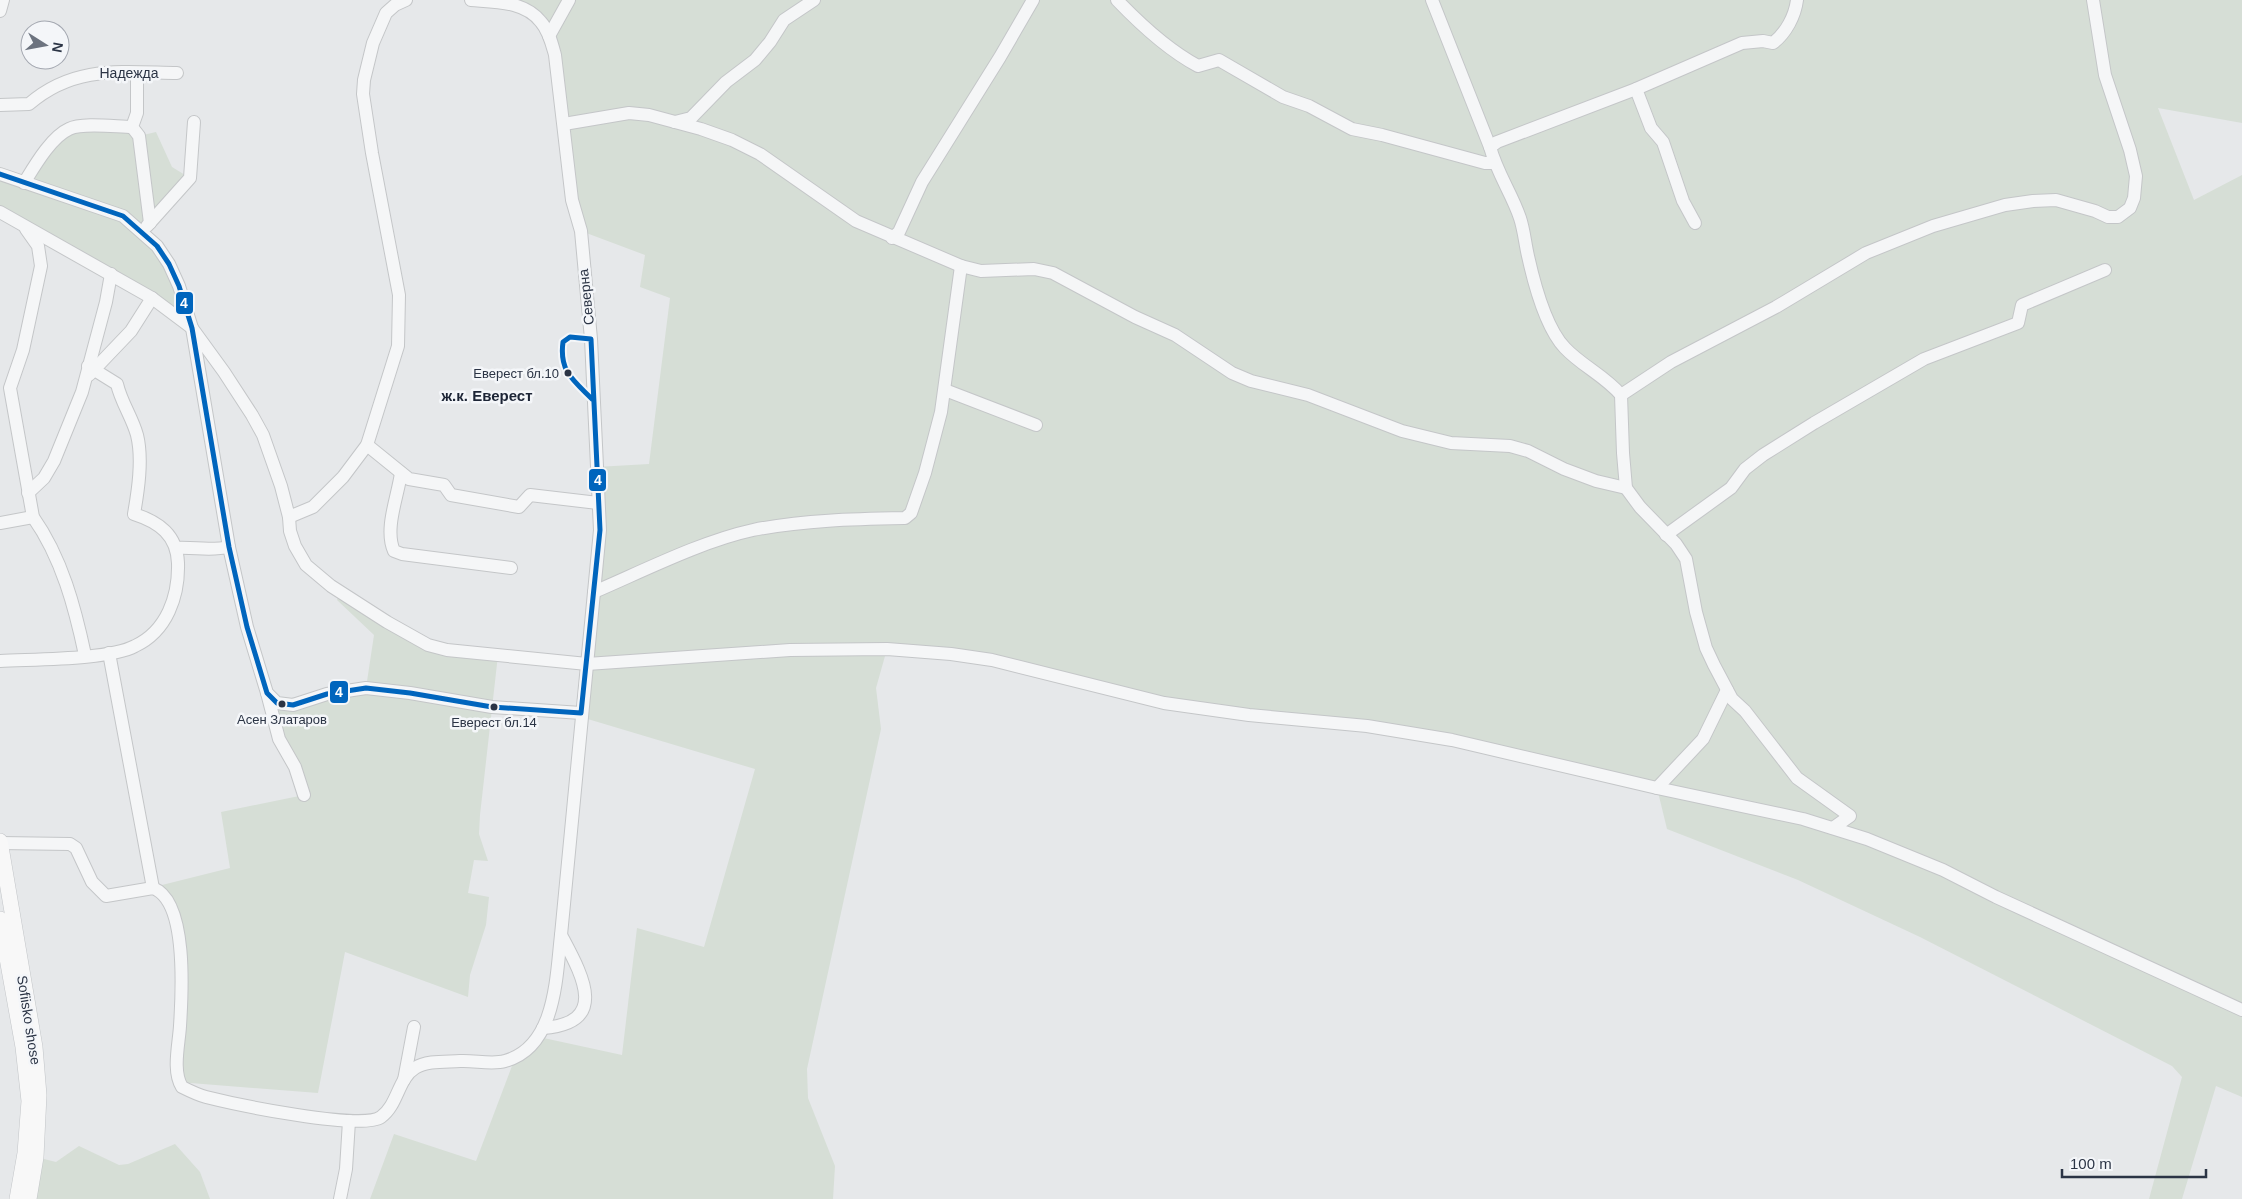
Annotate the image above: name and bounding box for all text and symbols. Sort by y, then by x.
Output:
north arrow [20,20,70,70]
text: N [49,41,67,54]
street label: Надежда [99,65,159,81]
street label: Северна [575,268,597,326]
line badge: 4 [175,291,194,315]
text: 4 [180,295,188,311]
place label: Еверест бл.10 [473,366,559,381]
marker: Еверест бл.10 [563,368,573,378]
district label: ж.к. Еверест [440,387,533,404]
line badge: 4 [588,468,607,492]
text: 4 [594,472,602,488]
line badge: 4 [329,680,349,704]
text: 4 [335,684,343,700]
marker: Асен Златаров [277,699,287,709]
marker: Еверест бл.14 [489,702,499,712]
place label: Асен Златаров [237,712,327,727]
place label: Еверест бл.14 [451,715,537,730]
street label: Sofiisko shose [14,974,44,1066]
scale bar [2062,1146,2206,1178]
text: 100 m [2070,1155,2112,1172]

